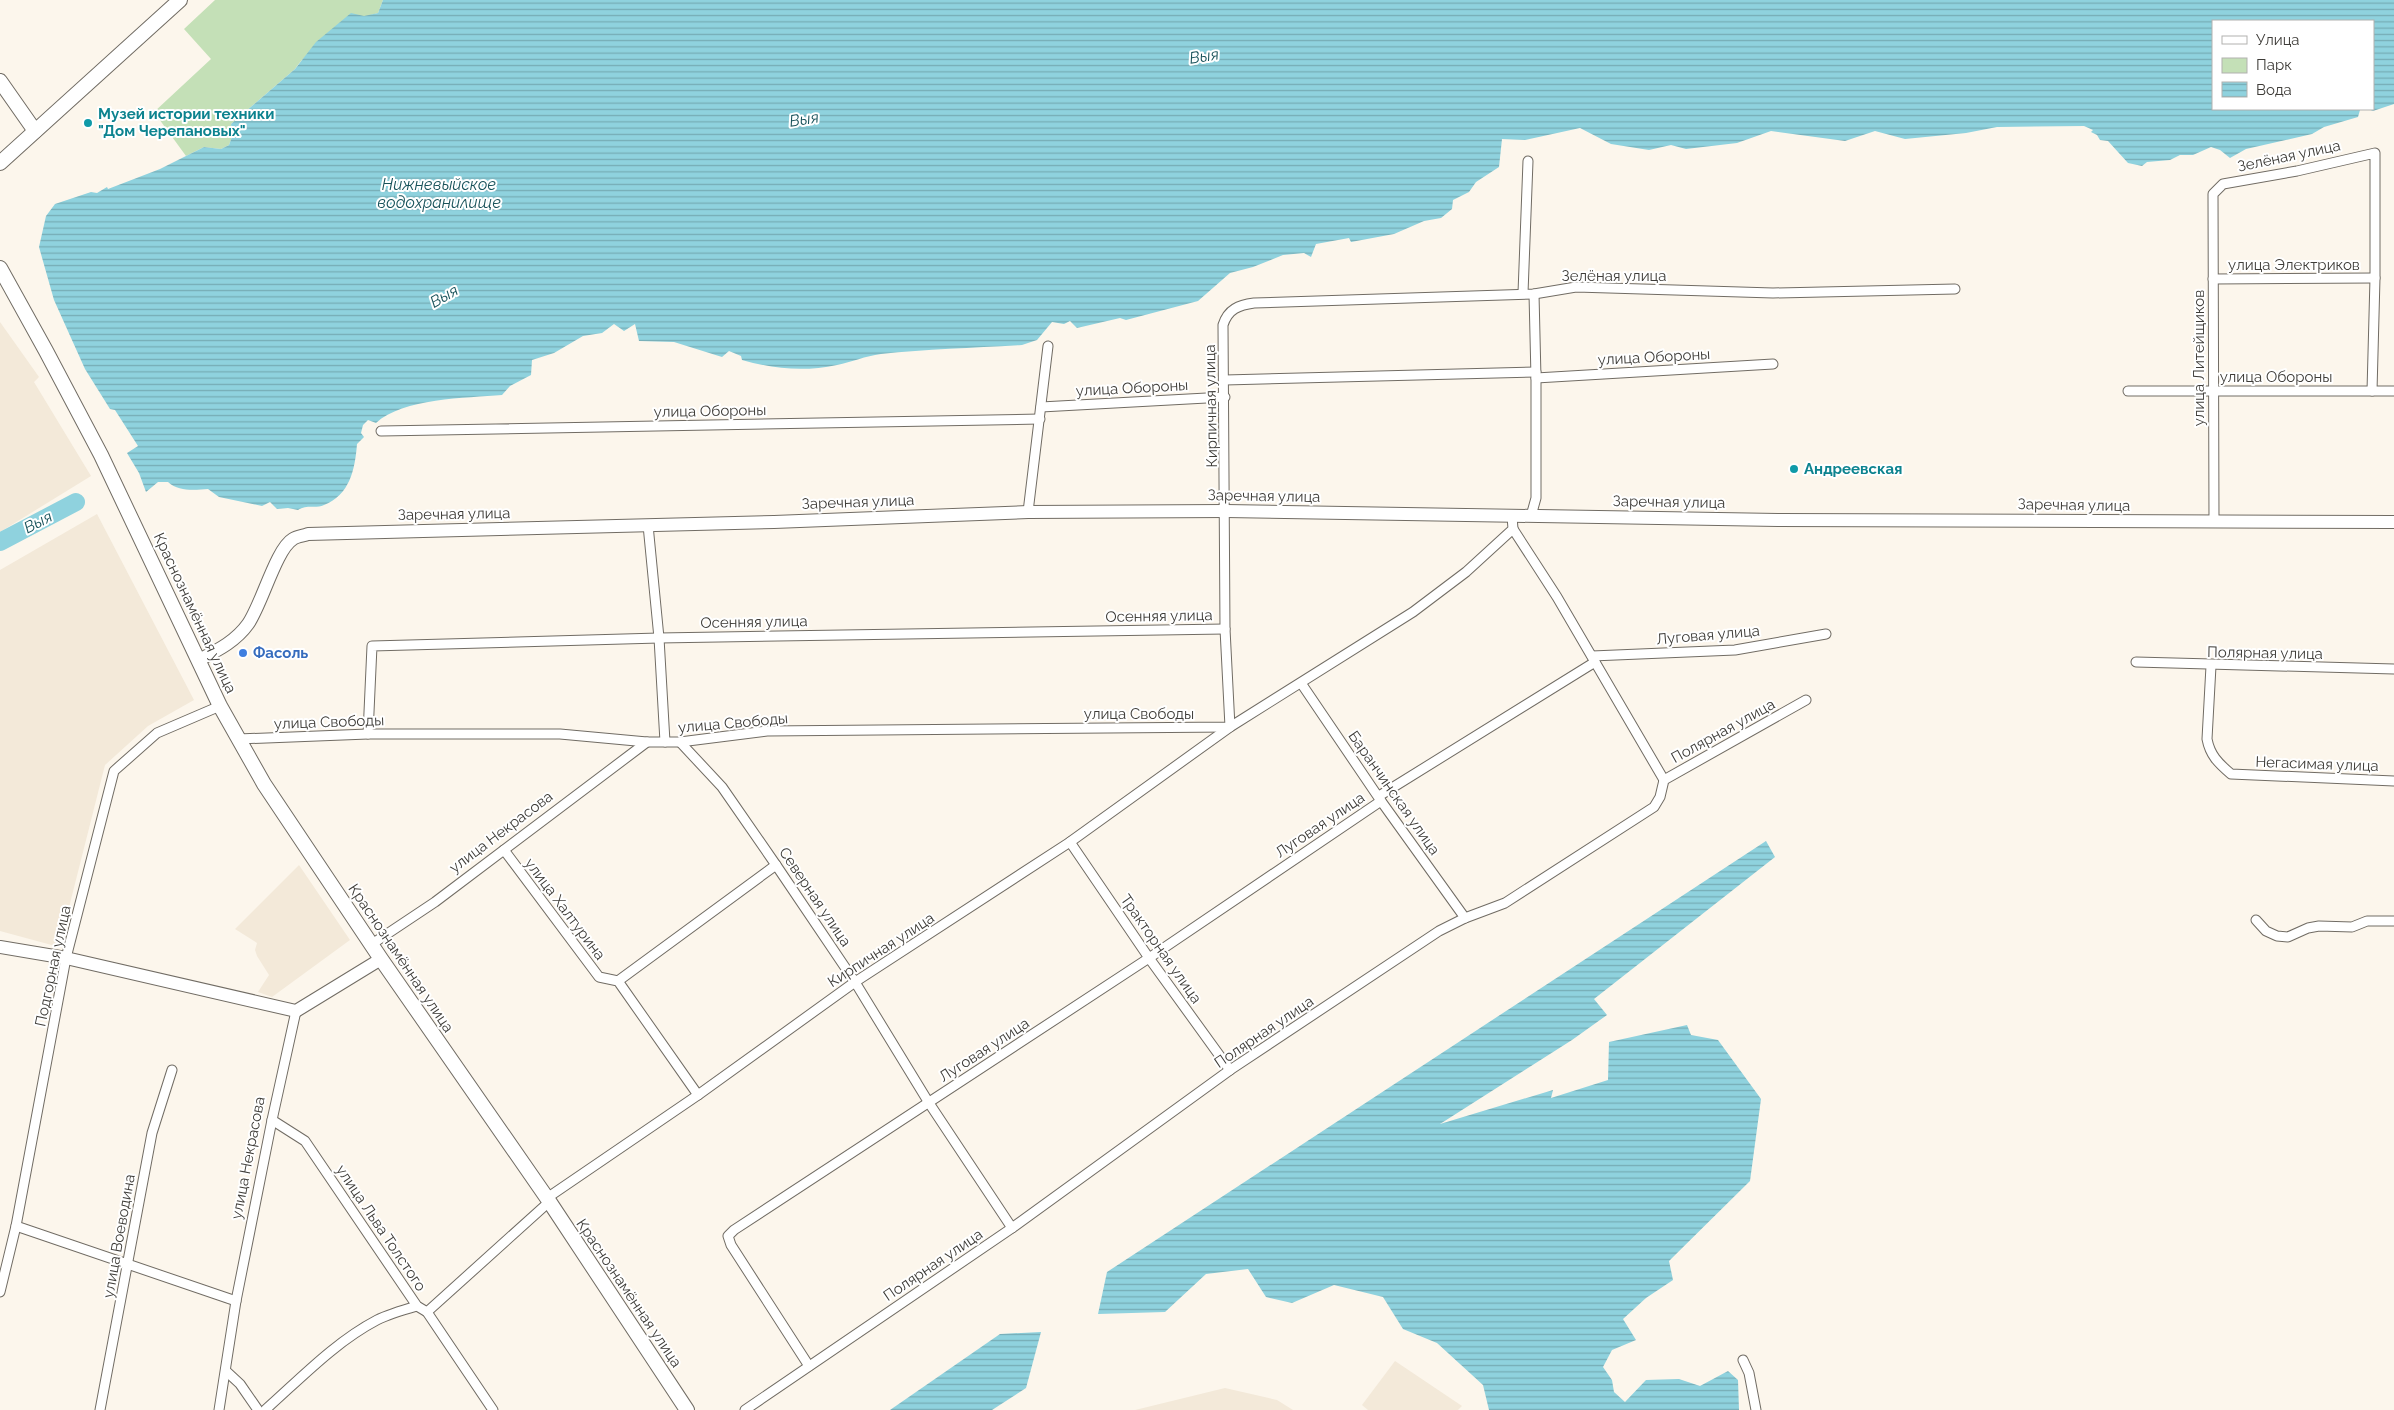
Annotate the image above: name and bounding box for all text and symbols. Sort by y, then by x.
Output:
legend [2212,20,2374,110]
text: Улица [2256,31,2300,49]
water label: Выя [1188,44,1220,68]
text: Парк [2256,56,2292,74]
text: Вода [2256,81,2292,99]
place label: Музей истории техники "Дом Черепановых" [98,105,275,140]
water label: Выя [788,107,820,131]
marker: Музей истории техники "Дом Черепановых" [82,117,94,129]
street label: Зелёная улица [2236,136,2342,176]
water label: Нижневыйское водохранилище [377,175,501,212]
street label: улица Электриков [2228,256,2360,274]
street label: Зелёная улица [1562,267,1666,285]
water label: Выя [426,280,462,312]
street label: улица Литейщиков [2190,290,2208,426]
street label: Кирпичная улица [1201,344,1221,468]
street label: улица Обороны [1597,345,1711,369]
street label: улица Обороны [2220,368,2332,386]
street label: улица Обороны [1075,376,1189,400]
street label: улица Обороны [654,401,766,421]
place label: Андреевская [1804,460,1903,478]
marker: Андреевская [1788,463,1800,475]
street label: Заречная улица [1207,486,1321,506]
street label: Заречная улица [801,491,915,513]
street label: Заречная улица [1612,492,1726,512]
street label: Заречная улица [2017,495,2131,515]
street label: Заречная улица [397,504,511,524]
water label: Выя [20,507,56,537]
street label: Краснознамённая улица [150,530,240,696]
street label: Осенняя улица [1105,606,1213,626]
street label: Осенняя улица [700,612,808,632]
street label: Луговая улица [1655,622,1761,648]
street label: Полярная улица [2207,643,2323,663]
place label: Фасоль [253,644,308,662]
marker: Фасоль [237,647,249,659]
street label: Полярная улица [1668,695,1778,767]
street label: улица Свободы [1084,705,1194,723]
street label: улица Свободы [677,709,789,737]
street label: улица Свободы [274,711,384,733]
street label: Баранчинская улица [1344,727,1444,859]
street label: Негасимая улица [2255,753,2379,775]
street label: улица Некрасова [446,787,556,877]
street label: Луговая улица [1272,788,1368,862]
street label: Северная улица [775,844,855,950]
street label: улица Халтурина [521,855,609,963]
street label: Краснознамённая улица [345,880,457,1036]
street label: Тракторная улица [1117,891,1205,1007]
street label: Подгорная улица [31,904,75,1028]
street label: Кирпичная улица [824,909,938,991]
street label: Полярная улица [1211,992,1317,1072]
street label: Луговая улица [936,1014,1032,1086]
street label: улица Некрасова [227,1095,269,1221]
street label: улица Льва Толстого [332,1161,430,1295]
street label: улица Воеводина [99,1173,139,1299]
street label: Краснознамённая улица [573,1215,685,1371]
street label: Полярная улица [880,1225,986,1305]

